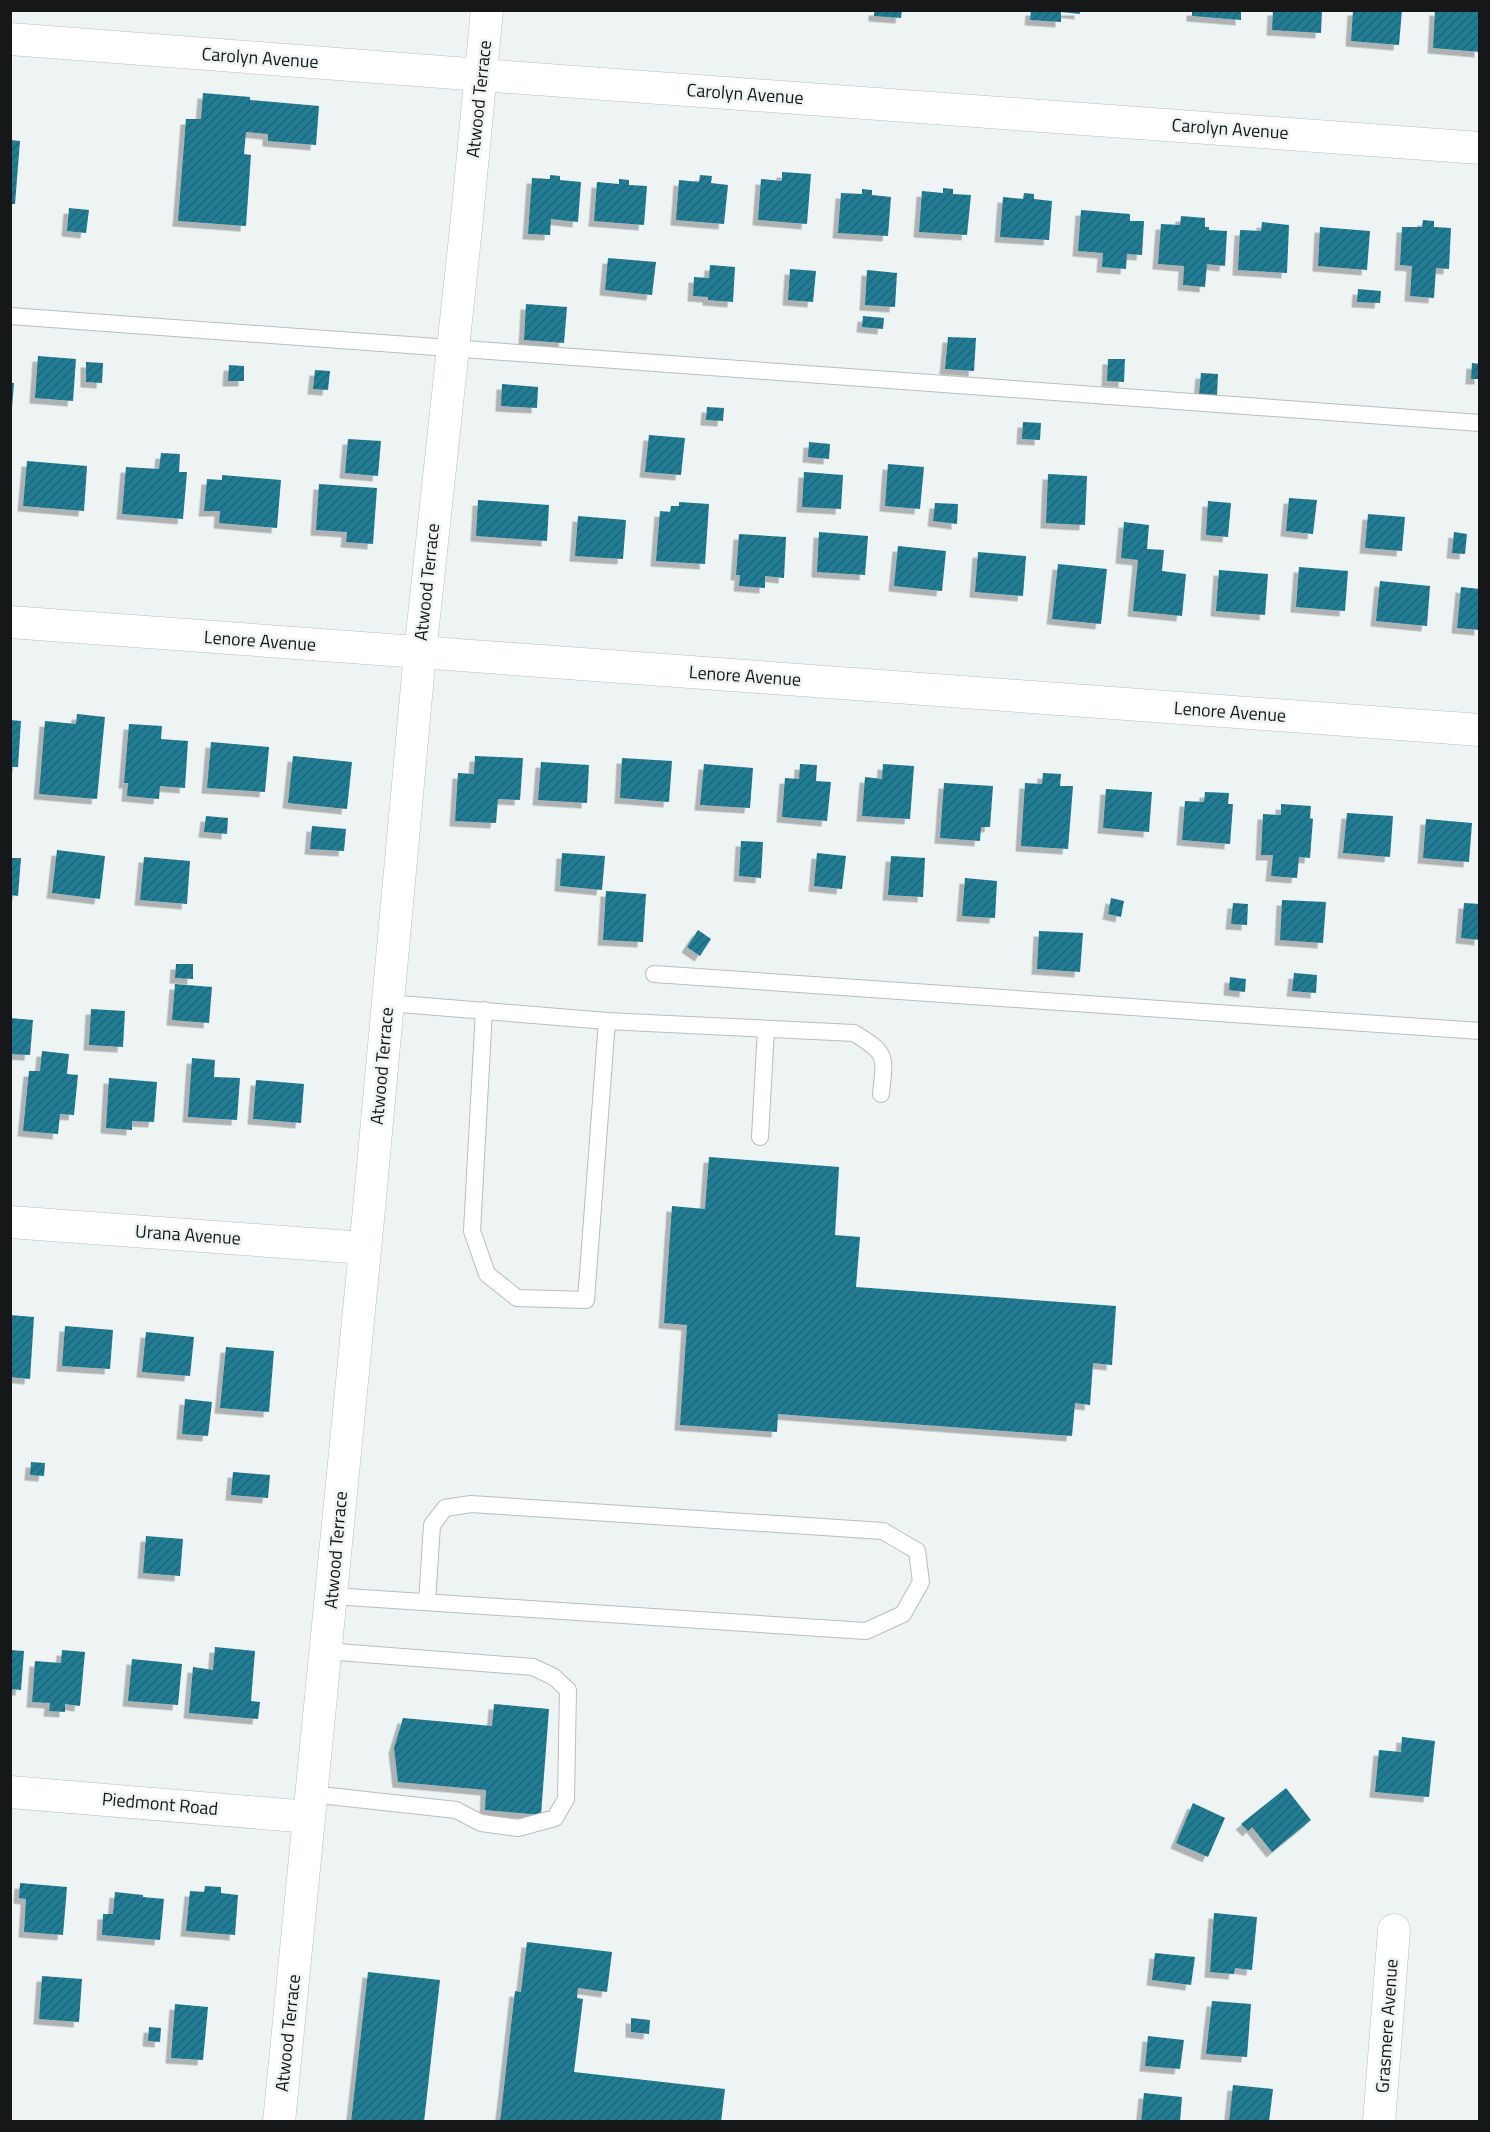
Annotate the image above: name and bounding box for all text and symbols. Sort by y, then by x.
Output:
street label: Atwood Terrace [459,39,498,159]
street label: Carolyn Avenue [201,40,319,75]
street label: Carolyn Avenue [686,76,804,111]
street label: Carolyn Avenue [1171,111,1289,146]
street label: Atwood Terrace [407,522,446,642]
street label: Lenore Avenue [203,623,317,658]
street label: Lenore Avenue [688,658,802,693]
street label: Lenore Avenue [1173,694,1287,729]
street label: Atwood Terrace [363,1006,400,1126]
street label: Urana Avenue [134,1217,242,1252]
street label: Atwood Terrace [317,1490,354,1610]
street label: Piedmont Road [101,1785,219,1822]
street label: Grasmere Avenue [1368,1958,1405,2094]
street label: Atwood Terrace [268,1973,307,2093]

